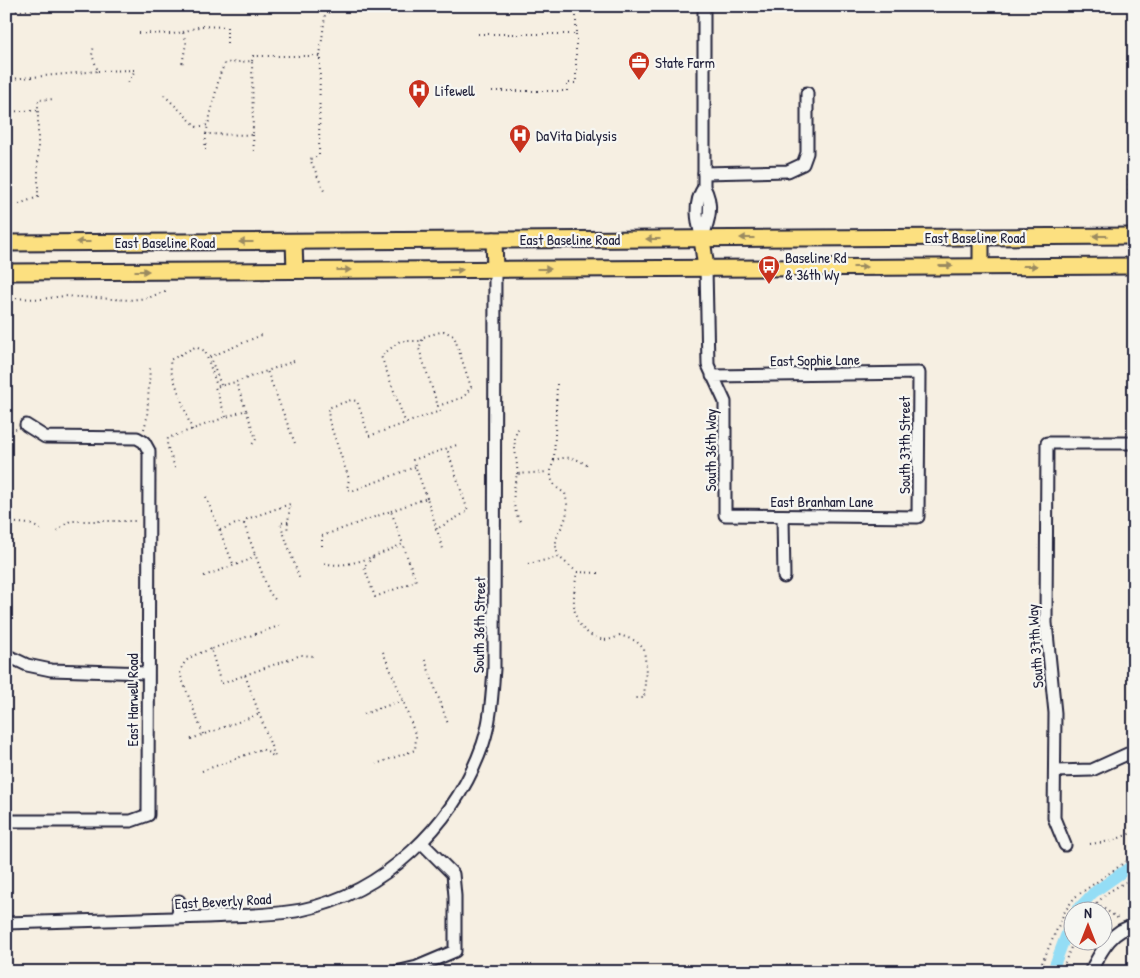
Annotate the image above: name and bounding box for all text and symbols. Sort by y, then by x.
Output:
office icon: State Farm [627,50,651,81]
place label: State Farm [655,52,715,73]
hospital icon: Lifewell [407,78,431,109]
place label: Lifewell [435,80,475,101]
hospital icon: DaVita Dialysis [508,123,532,154]
place label: DaVita Dialysis [536,125,617,146]
street label: East Baseline Road [925,227,1025,248]
street label: East Baseline Road [520,229,620,250]
street label: East Baseline Road [115,232,215,253]
one-way arrow [1092,232,1108,240]
one-way arrow [739,234,755,242]
one-way arrow [645,235,661,243]
one-way arrow [75,238,91,246]
one-way arrow [237,238,253,246]
place label: Baseline Rd & 36th Wy [785,247,847,285]
bus stop icon: Baseline Rd & 36th Wy [757,254,781,285]
one-way arrow [938,262,954,270]
one-way arrow [1022,262,1038,270]
one-way arrow [852,263,868,271]
one-way arrow [449,265,465,273]
one-way arrow [536,265,552,273]
one-way arrow [336,266,352,274]
one-way arrow [135,267,151,275]
street label: East Sophie Lane [770,349,860,371]
street label: South 37th Street [894,395,915,494]
street label: South 36th Way [700,409,721,491]
street label: East Branham Lane [771,491,874,512]
street label: South 36th Street [468,576,490,673]
street label: South 37th Way [1022,603,1048,689]
street label: East Harwell Road [122,653,143,747]
street label: East Beverly Road [174,888,272,914]
north arrow [1062,900,1112,950]
text: N [1084,903,1092,922]

